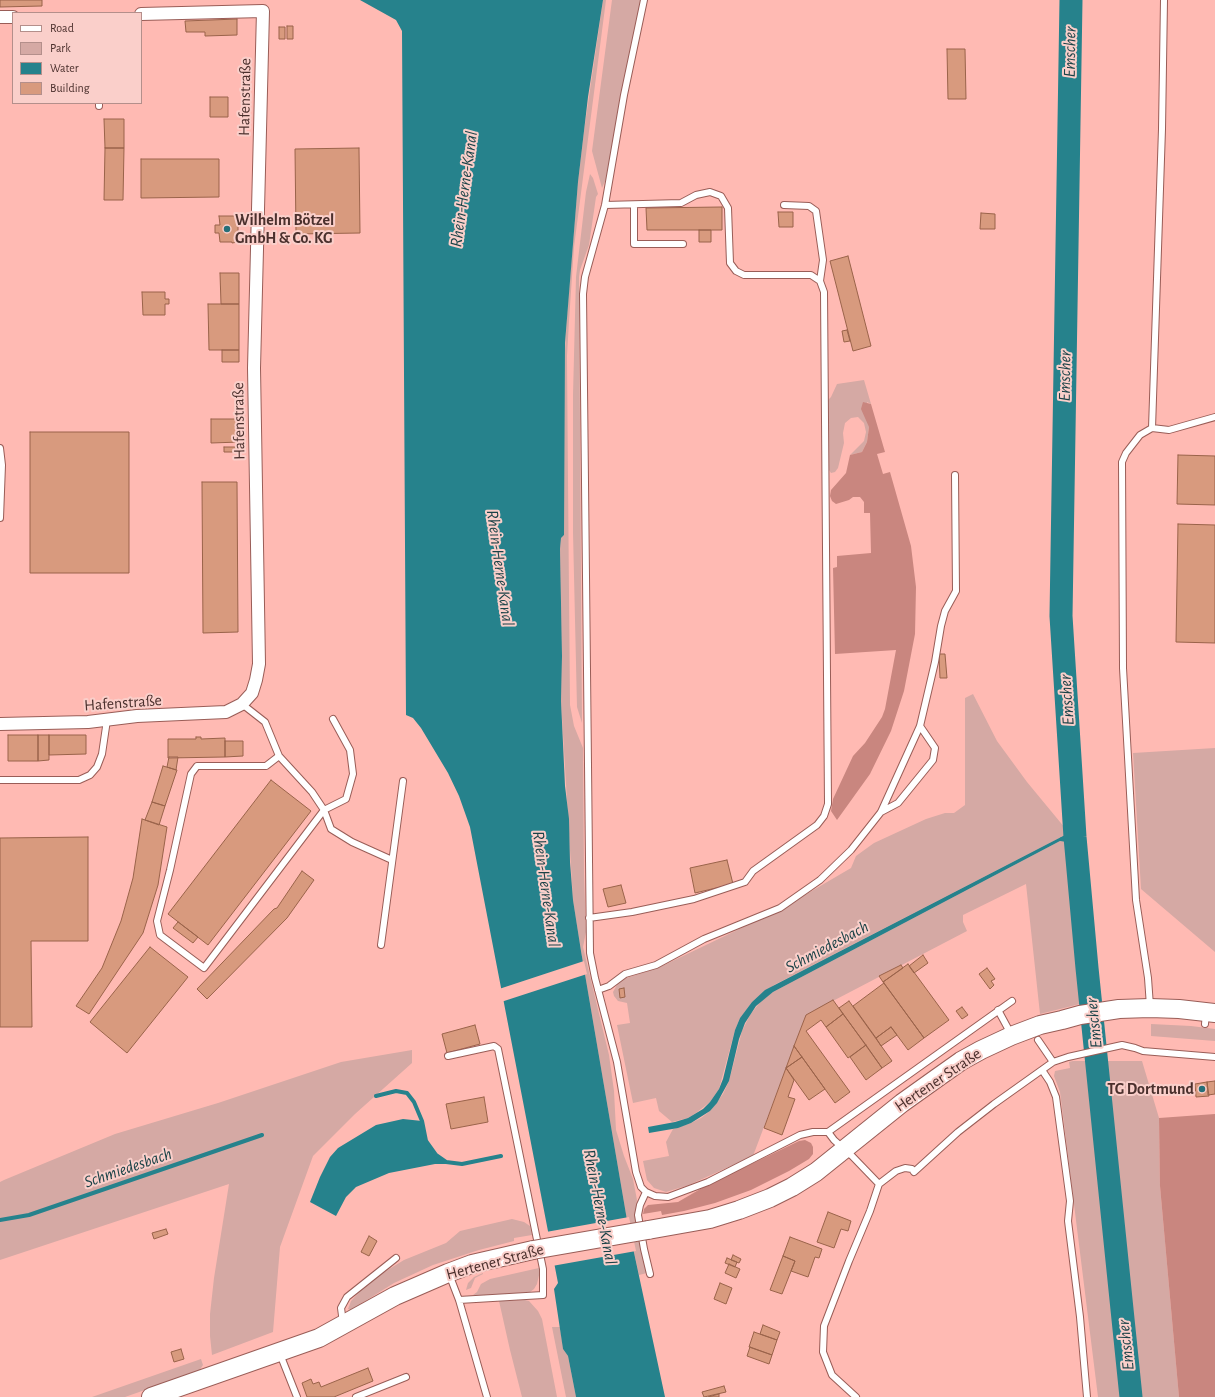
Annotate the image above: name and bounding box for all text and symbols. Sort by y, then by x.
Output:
legend [12,12,142,104]
text: Road [50,22,74,34]
water label: Emscher [1059,26,1081,78]
text: Park [50,42,71,54]
street label: Hafenstraße [235,58,255,136]
text: Water [50,62,79,74]
text: Building [50,82,90,94]
water label: Rhein-Herne-Kanal [446,130,482,248]
place label: Wilhelm Bötzel GmbH & Co. KG [235,210,334,248]
marker: Wilhelm Bötzel GmbH & Co. KG [222,224,232,234]
water label: Emscher [1054,350,1076,402]
street label: Hafenstraße [229,382,249,460]
water label: Rhein-Herne-Kanal [482,509,518,627]
water label: Emscher [1055,674,1079,726]
street label: Hafenstraße [84,691,162,715]
water label: Rhein-Herne-Kanal [528,830,564,948]
water label: Schmiedesbach [782,917,872,977]
water label: Emscher [1081,997,1107,1049]
street label: Hertener Straße [891,1044,985,1116]
place label: TG Dortmund [1107,1079,1194,1099]
marker: TG Dortmund [1197,1084,1207,1094]
water label: Schmiedesbach [82,1143,174,1193]
water label: Rhein-Herne-Kanal [579,1148,621,1266]
street label: Hertener Straße [444,1240,546,1284]
water label: Emscher [1113,1319,1139,1371]

